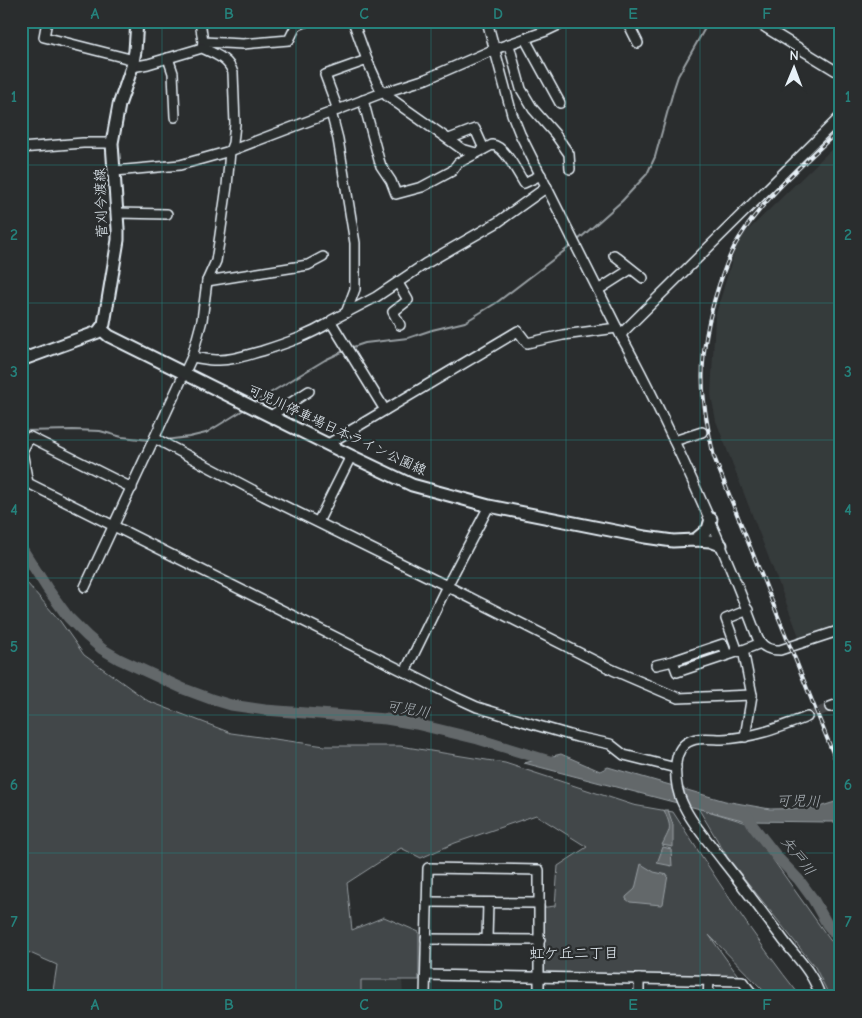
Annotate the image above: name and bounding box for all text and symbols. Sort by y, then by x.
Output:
text: A [91,5,100,23]
text: B [224,5,234,23]
text: C [359,5,369,23]
text: D [493,5,503,23]
text: E [628,5,638,23]
text: F [762,5,772,23]
north arrow [770,42,820,92]
text: N [790,47,799,64]
text: 1 [11,88,17,106]
text: 1 [845,88,851,106]
street label: 菅刈今渡線 [91,168,111,238]
text: 2 [10,226,18,244]
text: 2 [844,226,852,244]
text: 3 [10,363,18,381]
text: 3 [844,363,852,381]
street label: 可児川停車場日本ライン公園線 [245,381,429,479]
text: 4 [10,501,18,519]
text: 4 [844,501,852,519]
text: 5 [10,638,18,656]
text: 5 [844,638,852,656]
water label: 可児川 [384,696,432,722]
text: 6 [10,776,18,794]
text: 6 [844,776,852,794]
water label: 可児川 [775,792,821,810]
water label: 矢戸川 [777,833,819,879]
text: 7 [10,913,18,931]
text: 7 [844,913,852,931]
district label: 虹ケ丘二丁目 [529,944,619,962]
text: A [91,996,100,1014]
text: B [224,996,234,1014]
text: C [359,996,369,1014]
text: D [493,996,503,1014]
text: E [628,996,638,1014]
text: F [762,996,772,1014]

